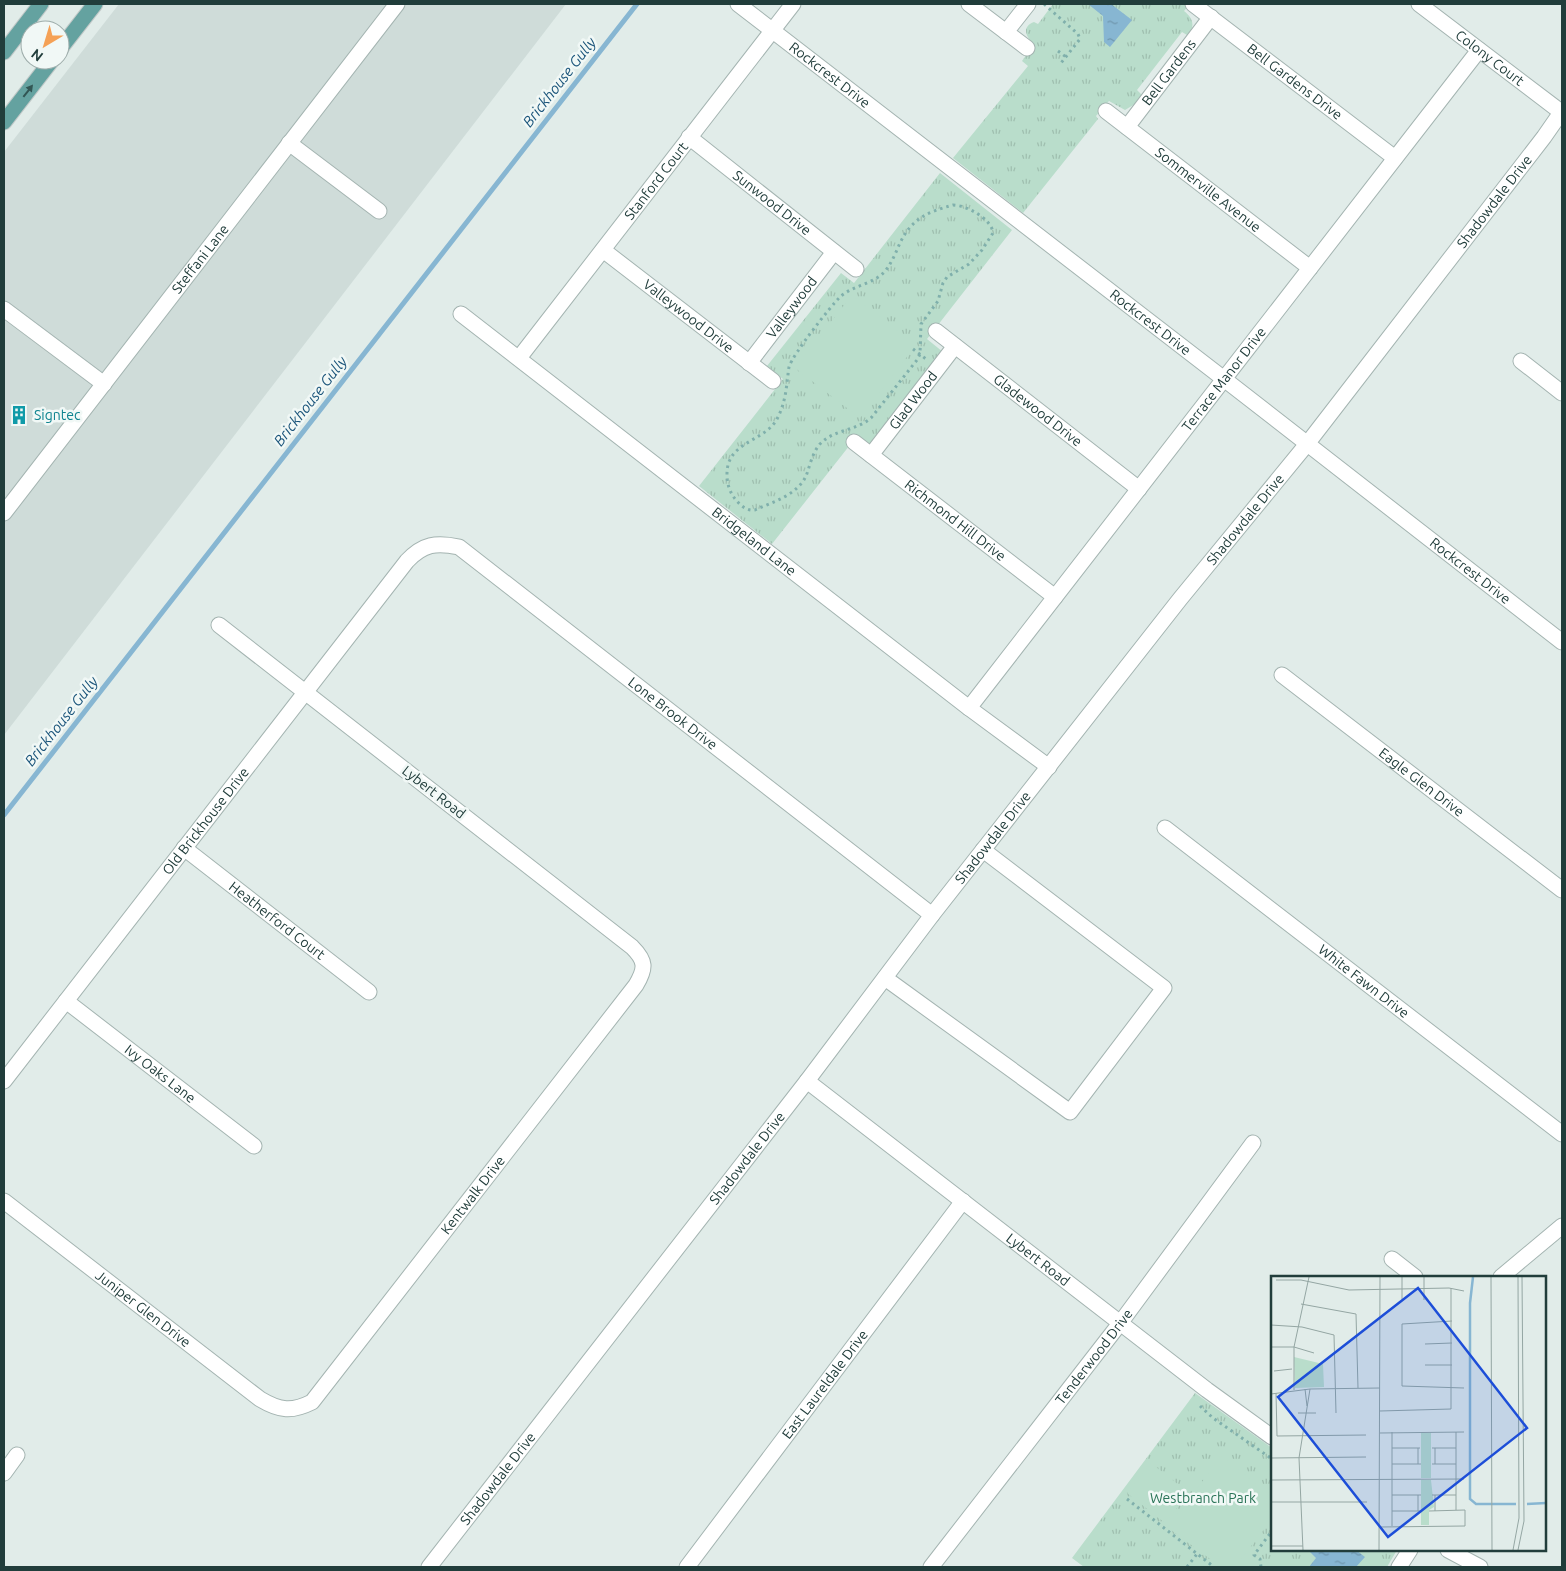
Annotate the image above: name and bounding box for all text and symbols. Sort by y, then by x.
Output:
north arrow [20,20,70,70]
street label: Colony Court [1452,27,1528,89]
water label: Brickhouse Gully [519,33,600,130]
street label: Bell Gardens [1139,36,1199,108]
street label: Rockcrest Drive [786,39,873,111]
street label: Bell Gardens Drive [1244,40,1346,123]
text: N [28,46,46,65]
one-way arrow [22,85,33,98]
street label: Stanford Court [621,138,691,223]
street label: Sommerville Avenue [1152,144,1264,235]
street label: Shadowdale Drive [1453,152,1535,251]
street label: Sunwood Drive [730,167,814,239]
street label: Steffani Lane [168,221,232,297]
street label: Valleywood [763,273,820,341]
street label: Valleywood Drive [640,276,737,356]
street label: Rockcrest Drive [1107,286,1194,358]
street label: Terrace Manor Drive [1179,324,1269,434]
water label: Brickhouse Gully [270,352,351,449]
street label: Glad Wood [886,368,941,433]
street label: Gladewood Drive [990,371,1085,450]
building icon: Signtec [8,404,30,426]
place label: Signtec [34,407,81,423]
street label: Shadowdale Drive [1203,471,1287,568]
street label: Richmond Hill Drive [902,476,1009,564]
street label: Bridgeland Lane [709,504,799,579]
street label: Rockcrest Drive [1427,534,1514,607]
water label: Brickhouse Gully [21,672,102,769]
street label: Lone Brook Drive [625,674,720,753]
street label: Eagle Glen Drive [1376,745,1467,820]
street label: Lybert Road [399,762,469,822]
street label: Old Brickhouse Drive [159,764,252,878]
street label: Shadowdale Drive [952,788,1034,887]
street label: Heatherford Court [226,878,329,963]
street label: White Fawn Drive [1315,941,1412,1021]
street label: Ivy Oaks Lane [122,1041,199,1106]
street label: Shadowdale Drive [706,1109,788,1208]
street label: Kentwalk Drive [437,1153,508,1237]
street label: Lybert Road [1003,1230,1073,1289]
street label: Juniper Glen Drive [93,1267,194,1350]
inset map [1271,1276,1546,1551]
street label: Tenderwood Drive [1052,1306,1136,1408]
street label: East Laureldale Drive [779,1327,871,1442]
street label: Shadowdale Drive [457,1429,539,1528]
park label: Westbranch Park [1150,1490,1256,1506]

